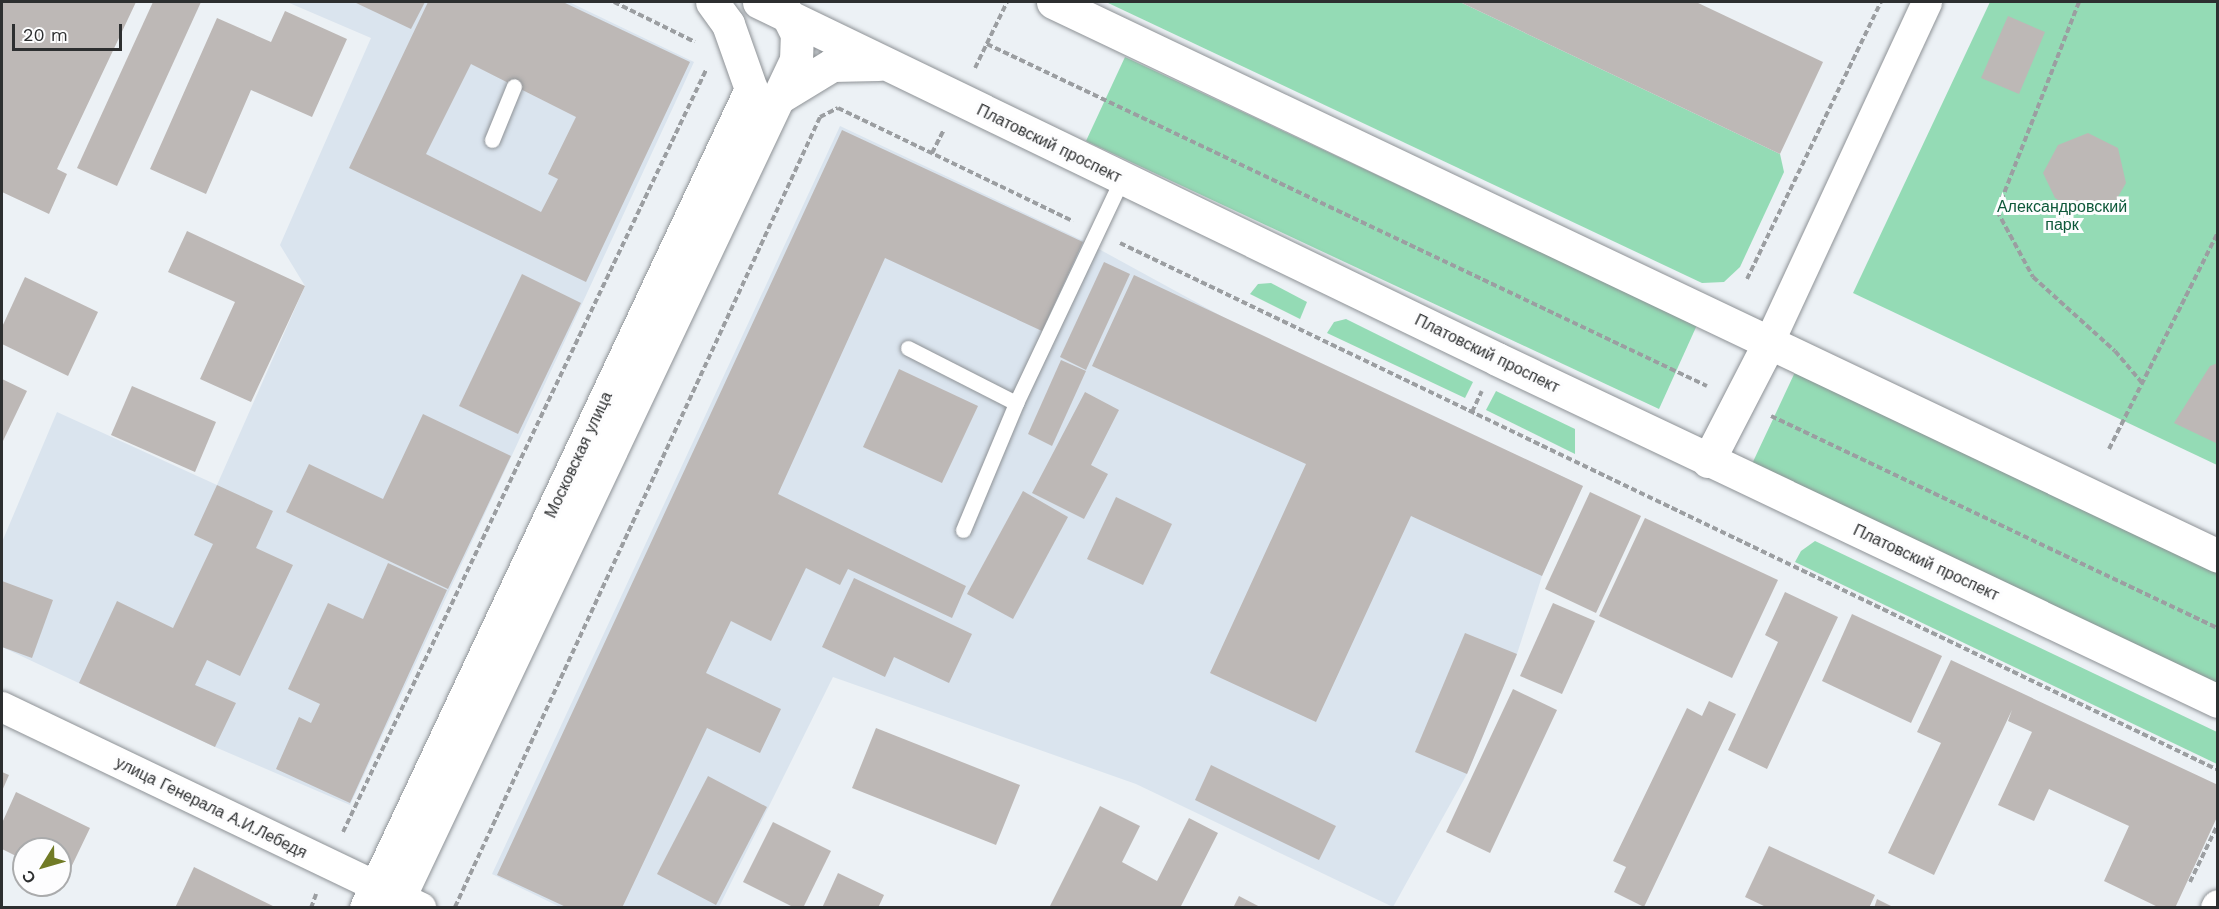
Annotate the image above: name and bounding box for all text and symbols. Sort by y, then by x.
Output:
scale bar [15,12,124,50]
text: 20 m [23,24,68,45]
street label: Платовский проспект [974,101,1124,187]
park label: Александровский парк [1997,197,2127,235]
street label: Платовский проспект [1412,311,1562,397]
street label: Московская улица [541,389,617,521]
street label: Платовский проспект [1850,521,2002,605]
street label: улица Генерала А.И.Лебедя [112,753,310,863]
north arrow [12,837,72,897]
text: С [18,867,40,887]

